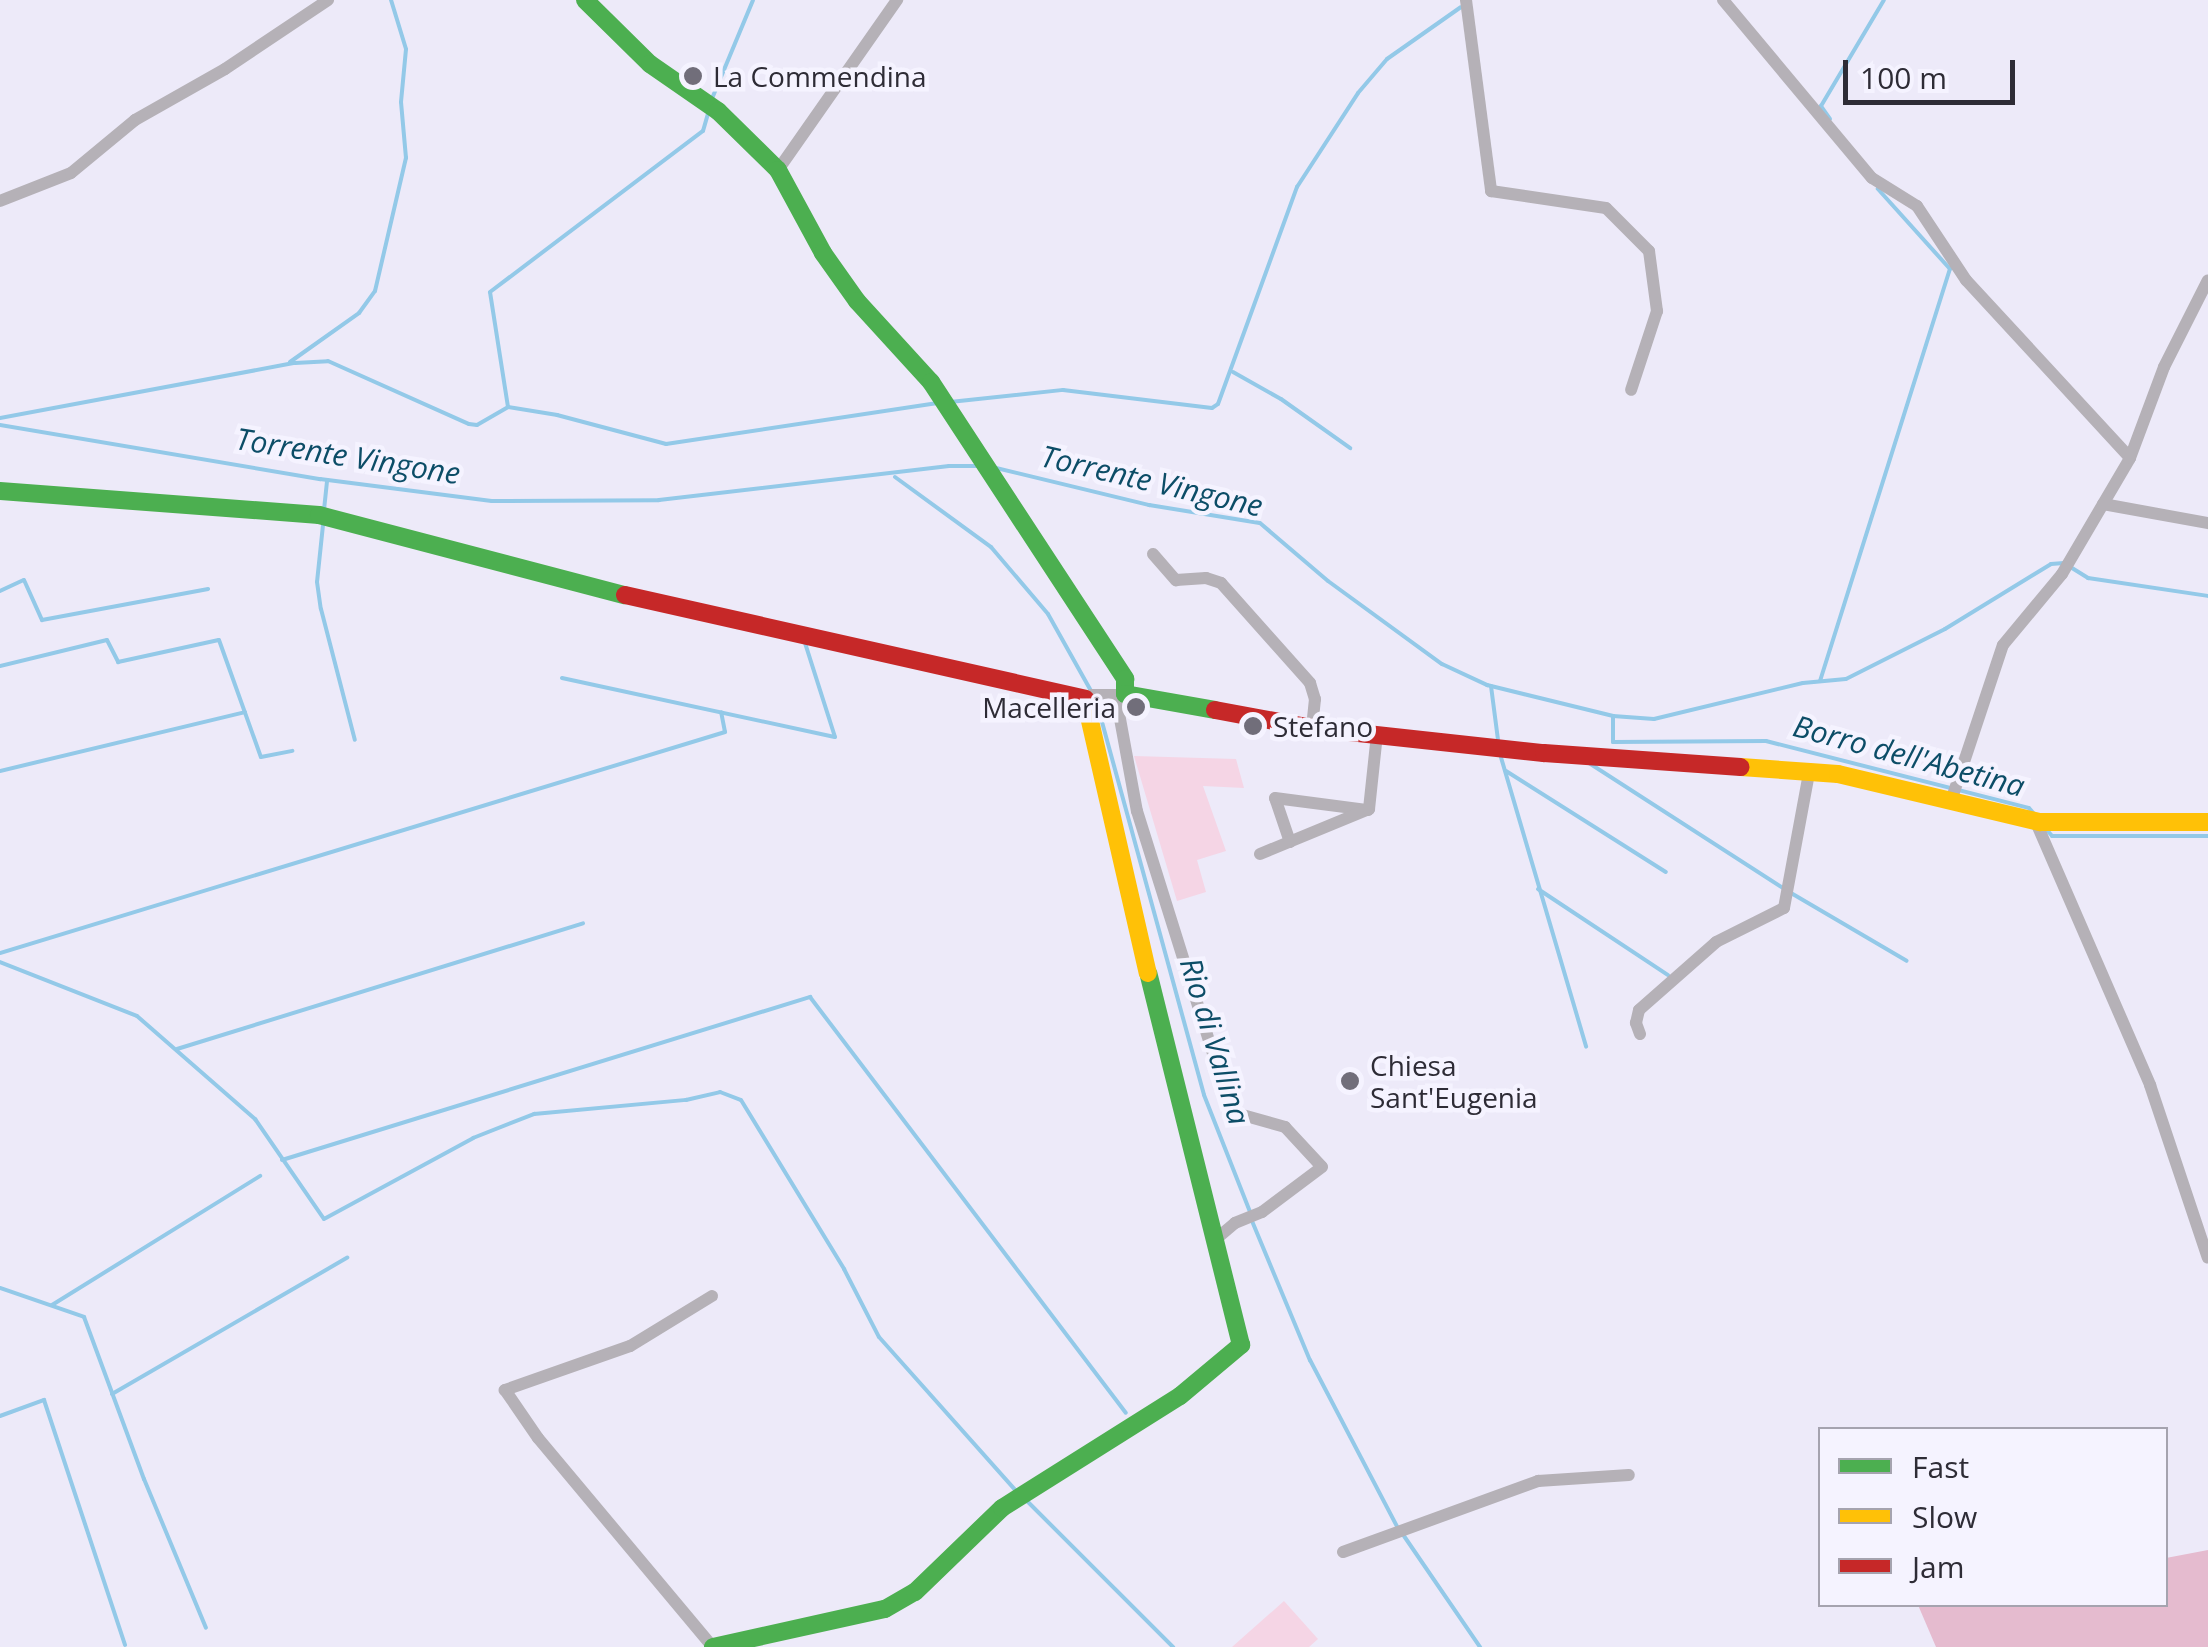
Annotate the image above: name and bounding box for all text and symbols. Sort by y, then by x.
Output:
scale bar [1848,40,2020,102]
text: 100 m [1860,57,1947,98]
place label: La Commendina [713,59,927,93]
marker: La Commendina [682,65,704,87]
water label: Torrente Vingone [233,421,463,491]
water label: Torrente Vingone [1038,438,1266,524]
place label: Macelleria [982,690,1116,724]
marker: Macelleria [1125,696,1147,718]
water label: Borro dell'Abetina [1789,708,2029,804]
place label: Stefano [1273,709,1373,743]
marker: Stefano [1242,715,1264,737]
water label: Rio di Vallina [1173,953,1257,1129]
place label: Chiesa Sant'Eugenia [1370,1048,1538,1114]
marker: Chiesa Sant'Eugenia [1339,1070,1361,1092]
legend [1818,1427,2168,1607]
text: Fast [1912,1446,1969,1487]
text: Slow [1912,1496,1977,1537]
text: Jam [1912,1546,1965,1587]

